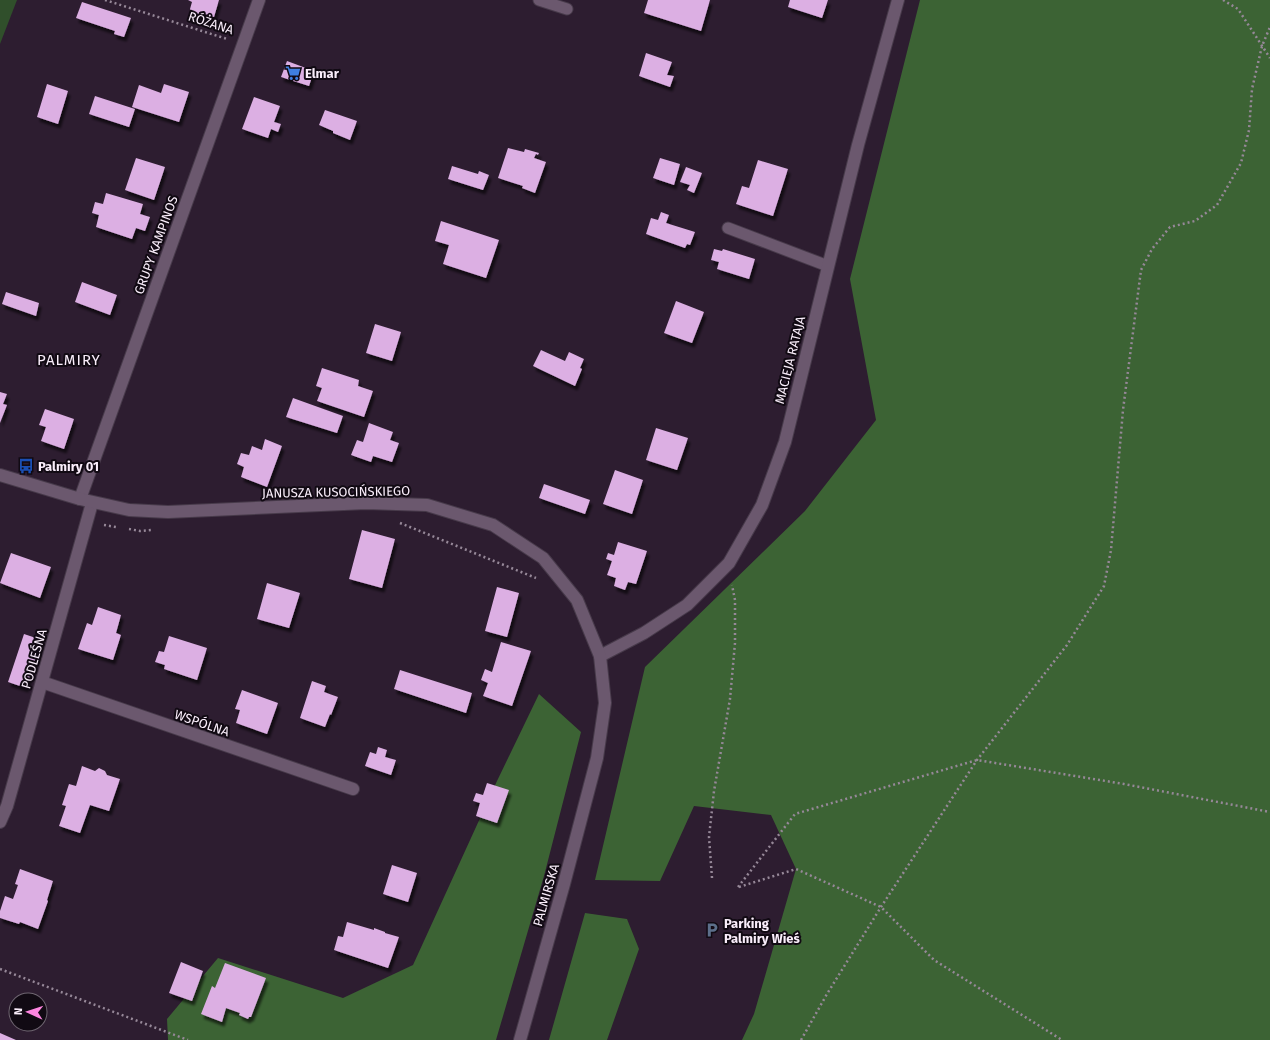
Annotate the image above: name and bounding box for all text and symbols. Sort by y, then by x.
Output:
street label: RÓŻANA [186,9,236,38]
supermarket icon: Elmar [284,64,302,82]
place label: Elmar [305,66,340,81]
street label: GRUPY KAMPINOS [131,194,181,296]
street label: MACIEJA RATAJA [772,314,808,405]
district label: PALMIRY [37,351,101,369]
bus stop icon: Palmiry 01 [17,457,35,475]
place label: Palmiry 01 [38,459,99,474]
street label: JANUSZA KUSOCIŃSKIEGO [262,483,410,501]
street label: PODLEŚNA [18,627,50,691]
street label: WSPÓLNA [173,707,232,740]
street label: PALMIRSKA [530,861,562,928]
place label: Parking Palmiry Wieś [724,916,801,946]
parking icon: Parking Palmiry Wieś [703,921,721,939]
north arrow [8,992,48,1032]
text: N [12,1008,25,1015]

